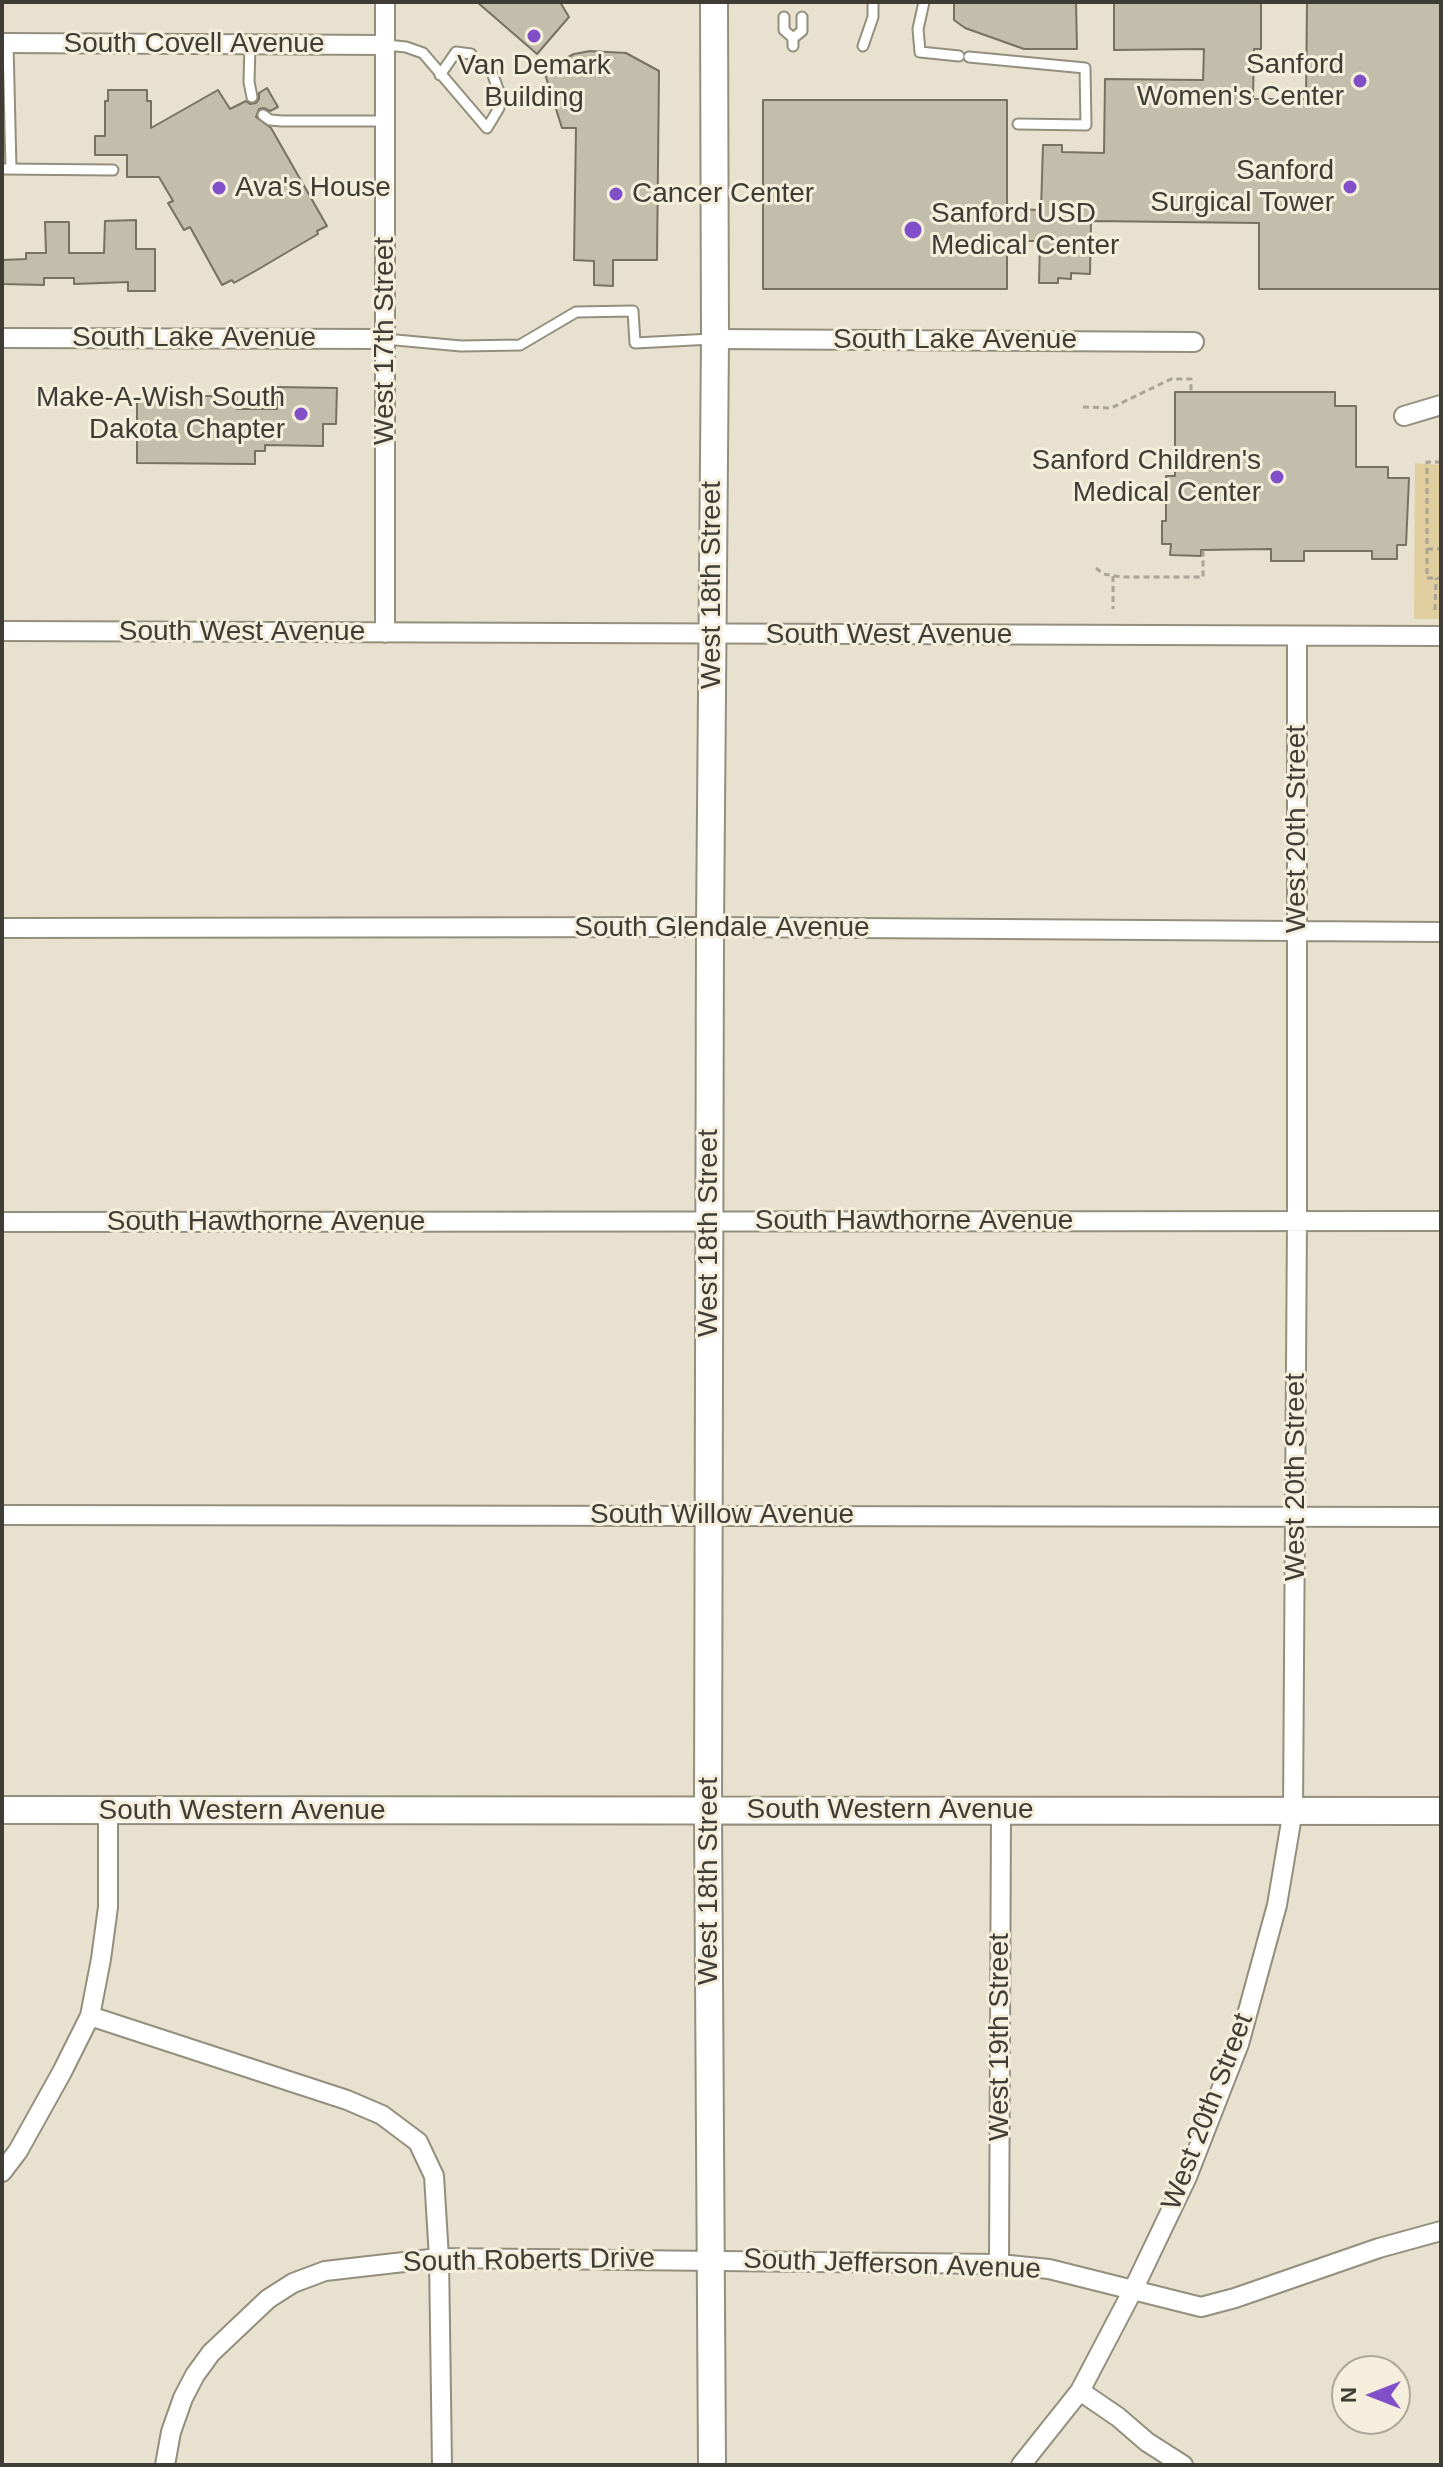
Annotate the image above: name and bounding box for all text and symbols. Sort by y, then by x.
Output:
street label: South Covell Avenue [64,27,324,61]
marker: Van Demark Building [525,27,543,45]
place label: Sanford Women's Center [1137,48,1344,114]
place label: Van Demark Building [457,49,611,115]
marker: Sanford Women's Center [1351,72,1369,90]
place label: Sanford Surgical Tower [1150,154,1334,220]
place label: Ava's House [235,171,391,205]
place label: Cancer Center [632,177,814,211]
marker: Sanford Surgical Tower [1341,178,1359,196]
marker: Ava's House [210,179,228,197]
marker: Cancer Center [607,185,625,203]
place label: Sanford USD Medical Center [931,197,1119,263]
marker: Sanford USD Medical Center [902,219,924,241]
street label: West 17th Street [368,237,402,445]
street label: South Lake Avenue [72,321,316,355]
street label: South Lake Avenue [833,323,1077,357]
place label: Make-A-Wish South Dakota Chapter [36,381,285,447]
marker: Make-A-Wish South Dakota Chapter [292,405,310,423]
place label: Sanford Children's Medical Center [1032,444,1261,510]
marker: Sanford Children's Medical Center [1268,468,1286,486]
street label: West 18th Street [695,481,729,689]
street label: South West Avenue [119,615,365,649]
street label: South West Avenue [766,618,1012,652]
street label: West 20th Street [1280,725,1314,933]
street label: South Glendale Avenue [574,911,870,945]
street label: West 18th Street [692,1129,726,1337]
street label: South Hawthorne Avenue [755,1204,1073,1238]
street label: South Hawthorne Avenue [107,1205,425,1239]
street label: West 20th Street [1279,1373,1313,1581]
street label: South Willow Avenue [590,1498,854,1532]
street label: West 18th Street [692,1777,726,1985]
street label: South Western Avenue [747,1793,1033,1827]
street label: South Western Avenue [99,1794,385,1828]
street label: West 19th Street [983,1933,1017,2141]
street label: West 20th Street [1155,2009,1261,2215]
street label: South Roberts Drive [403,2242,655,2280]
street label: South Jefferson Avenue [743,2243,1041,2287]
north arrow [1331,2355,1411,2435]
text: N [1336,2387,1361,2403]

